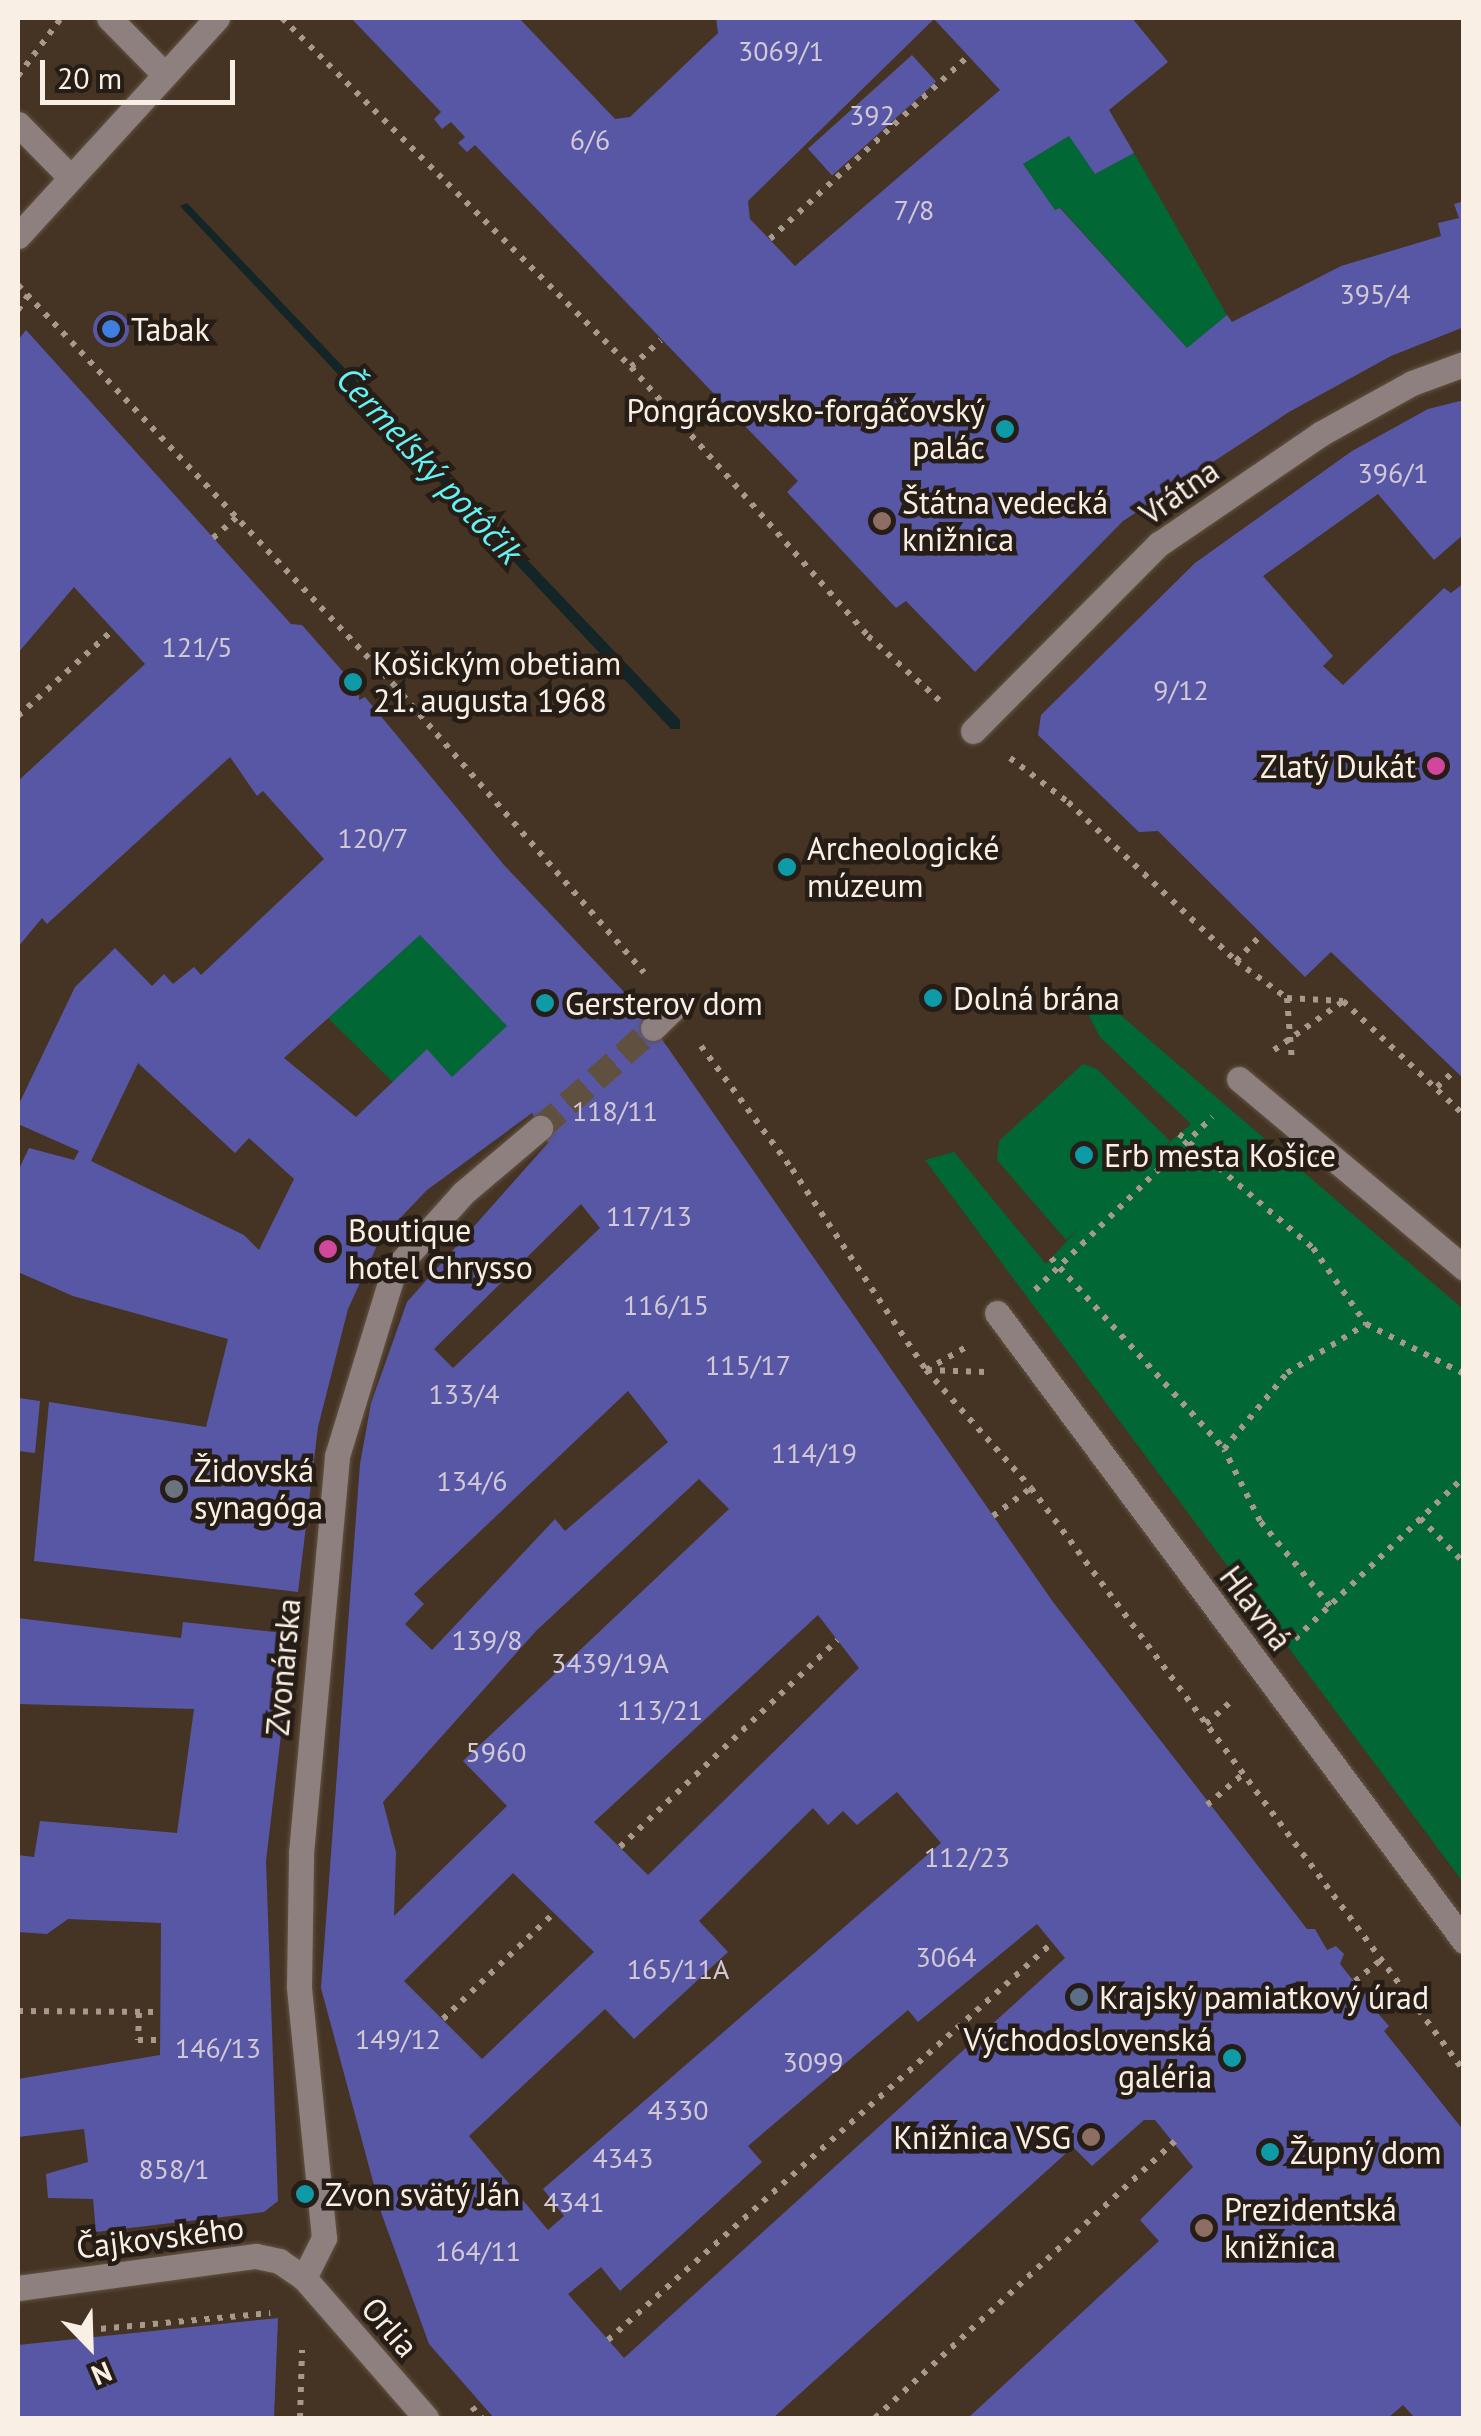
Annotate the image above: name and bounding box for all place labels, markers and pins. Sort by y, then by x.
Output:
place label: Tabak [131,310,210,348]
marker: Tabak [100,318,122,340]
place label: Pongrácovsko-forgáčovský palác [626,392,985,467]
marker: Pongrácovsko-forgáčovský palác [994,418,1016,440]
place label: Štátna vedecká knižnica [902,484,1109,559]
marker: Štátna vedecká knižnica [871,510,893,532]
place label: Košickým obetiam 21. augusta 1968 [373,645,621,720]
marker: Košickým obetiam 21. augusta 1968 [342,671,364,693]
place label: Zlatý Dukát [1259,747,1416,785]
marker: Zlatý Dukát [1425,755,1447,777]
place label: Archeologické múzeum [807,830,999,905]
marker: Archeologické múzeum [776,856,798,878]
place label: Dolná brána [953,979,1120,1017]
place label: Gersterov dom [565,984,764,1022]
marker: Dolná brána [922,987,944,1009]
marker: Gersterov dom [534,992,556,1014]
place label: Erb mesta Košice [1104,1136,1336,1174]
marker: Erb mesta Košice [1073,1144,1095,1166]
place label: Boutique hotel Chrysso [348,1212,533,1287]
marker: Boutique hotel Chrysso [317,1238,339,1260]
place label: Židovská synagóga [194,1452,323,1527]
marker: Židovská synagóga [163,1478,185,1500]
place label: Krajský pamiatkový úrad [1099,1978,1431,2016]
marker: Krajský pamiatkový úrad [1068,1986,1090,2008]
place label: Východoslovenská galéria [963,2021,1212,2096]
marker: Východoslovenská galéria [1221,2047,1243,2069]
place label: Knižnica VSG [892,2118,1071,2156]
marker: Knižnica VSG [1080,2126,1102,2148]
place label: Župný dom [1290,2133,1443,2171]
marker: Župný dom [1259,2141,1281,2163]
place label: Zvon svätý Ján [325,2175,521,2213]
marker: Zvon svätý Ján [294,2183,316,2205]
place label: Prezidentská knižnica [1224,2191,1397,2266]
marker: Prezidentská knižnica [1193,2217,1215,2239]

